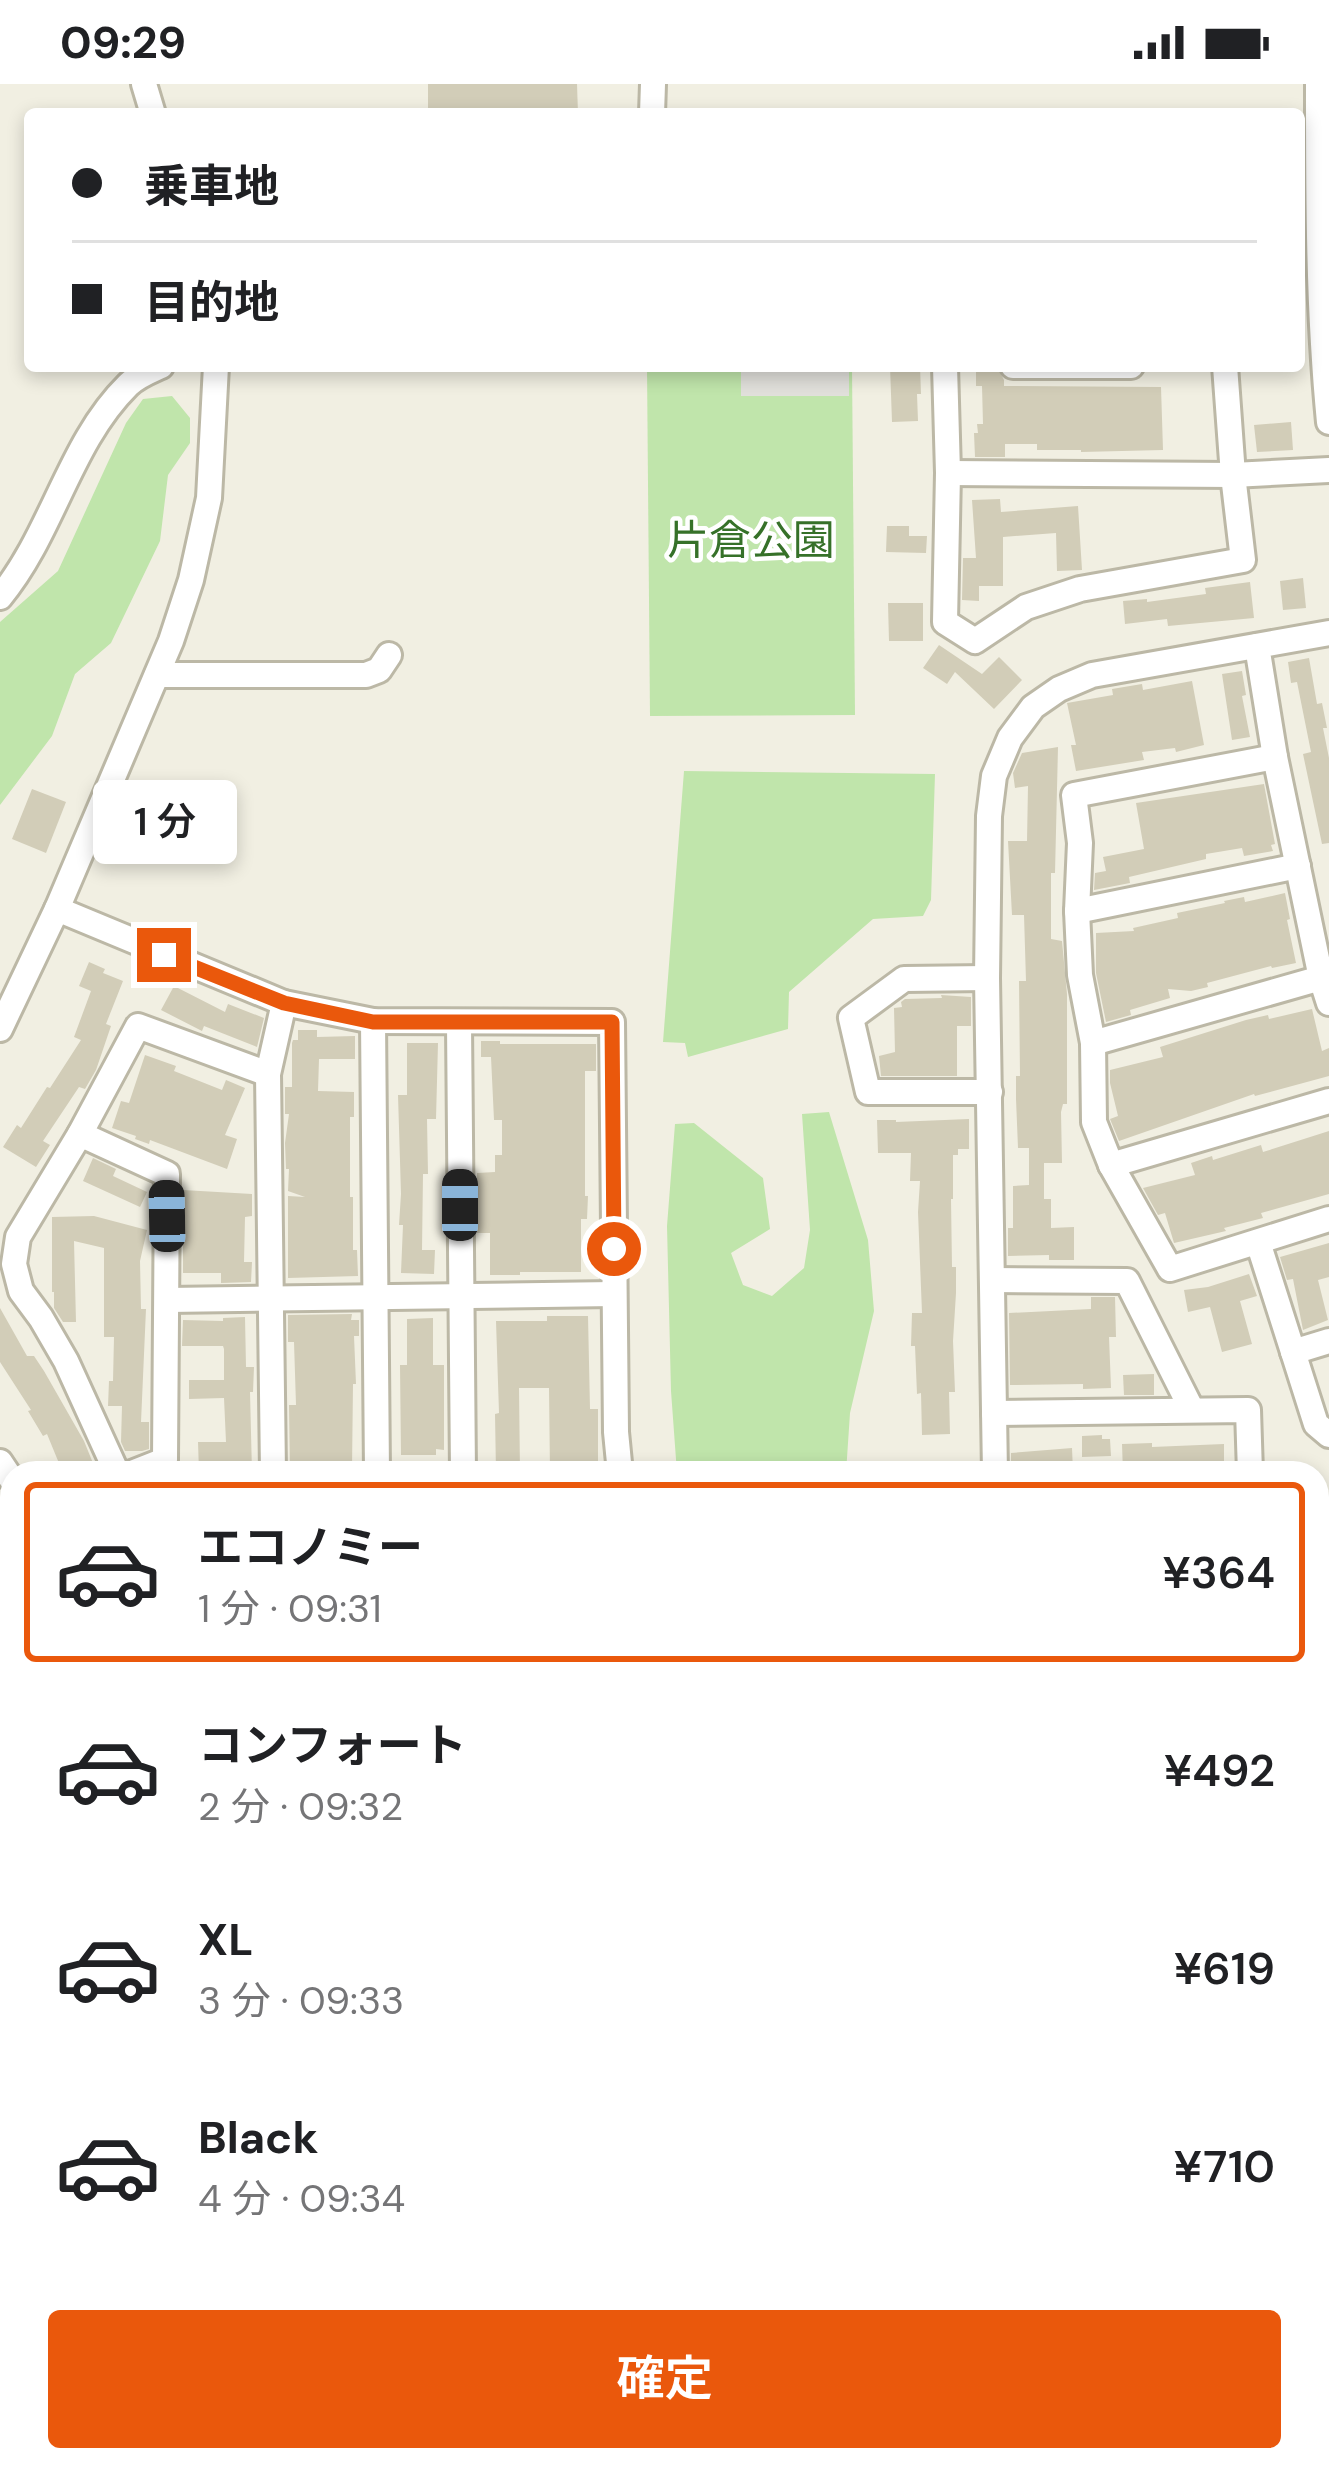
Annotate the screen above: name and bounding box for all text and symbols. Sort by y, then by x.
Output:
text: 09:29 [60,13,186,72]
text: 乗車地 [144,157,279,216]
text: 目的地 [144,273,279,332]
park label: 片倉公園 [667,513,835,568]
callout: 1 分 [92,781,236,865]
text: 1 分 [134,796,196,847]
route end [137,928,191,982]
car [442,1169,478,1241]
car [148,1180,186,1252]
route start [587,1222,641,1276]
icon: car [54,1518,162,1626]
text: エコノミー [198,1518,423,1577]
text: ¥364 [1162,1543,1275,1602]
text: 1 分 · 09:31 [198,1583,382,1634]
icon: car [54,1716,162,1824]
text: コンフォート [198,1716,467,1775]
text: ¥492 [1164,1741,1275,1800]
text: 2 分 · 09:32 [198,1781,403,1832]
text: XL [198,1910,253,1969]
icon: car [54,1914,162,2022]
text: ¥619 [1174,1939,1275,1998]
text: 3 分 · 09:33 [198,1975,404,2026]
text: Black [198,2108,318,2167]
icon: car [54,2112,162,2220]
text: ¥710 [1173,2137,1275,2196]
text: 4 分 · 09:34 [198,2173,405,2224]
button: 確定 [48,2310,1281,2448]

